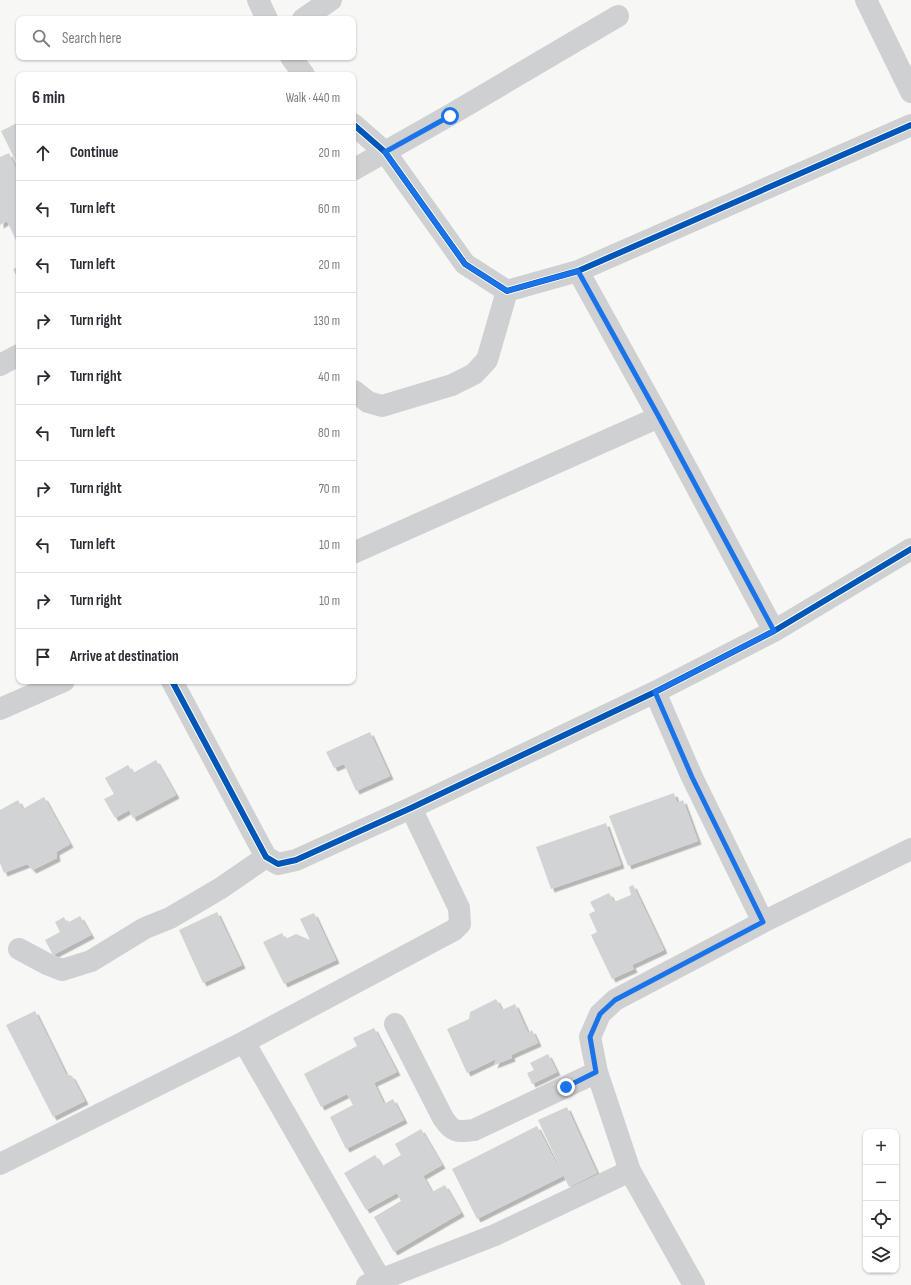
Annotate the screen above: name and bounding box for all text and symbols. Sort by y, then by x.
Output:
search box [16,16,356,60]
icon: search [30,27,52,49]
text: Search here [62,29,122,48]
text: 6 min [32,88,65,108]
text: Walk · 440 m [286,90,340,106]
route start [441,107,459,125]
icon: ahead [32,142,54,164]
text: Continue [70,143,119,162]
text: 20 m [318,145,340,161]
icon: left [32,198,54,220]
text: Turn left [70,199,115,218]
text: 60 m [318,201,340,217]
icon: left [32,254,54,276]
text: Turn left [70,255,115,274]
text: 20 m [318,257,340,273]
icon: right [32,310,54,332]
text: Turn right [70,311,122,330]
text: 130 m [314,313,340,329]
icon: right [32,366,54,388]
text: Turn right [70,367,122,386]
text: 40 m [318,369,340,385]
icon: left [32,422,54,444]
text: Turn left [70,423,115,442]
text: 80 m [318,425,340,441]
icon: right [32,478,54,500]
text: Turn right [70,479,122,498]
text: 70 m [319,481,340,497]
icon: left [32,534,54,556]
text: Turn left [70,535,115,554]
text: 10 m [319,537,340,553]
icon: right [32,590,54,612]
text: Turn right [70,591,122,610]
text: 10 m [319,593,340,609]
icon: arrive [32,646,54,668]
text: Arrive at destination [70,647,179,666]
route end [557,1078,575,1096]
map controls [863,1129,899,1273]
button: + [863,1129,899,1165]
button: − [863,1165,899,1201]
button: locate [863,1201,899,1237]
button: layers [863,1237,899,1273]

